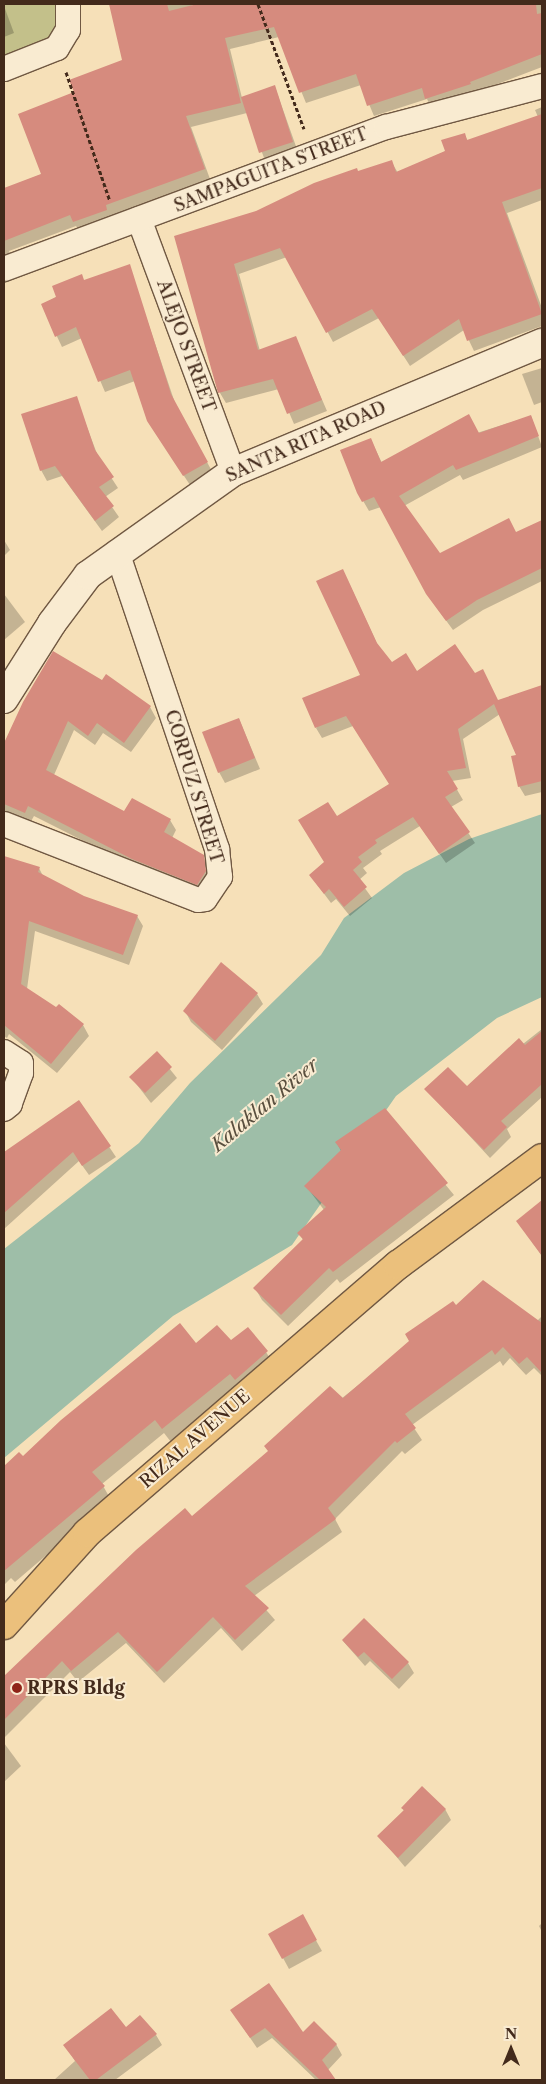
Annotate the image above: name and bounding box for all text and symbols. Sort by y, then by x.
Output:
street label: SAMPAGUITA STREET [171,123,371,217]
street label: ALEJO STREET [152,277,220,415]
street label: SANTA RITA ROAD [222,397,390,487]
street label: CORPUZ STREET [160,707,228,867]
water label: Kalaklan River [207,1053,323,1157]
street label: RIZAL AVENUE [135,1385,255,1493]
place label: RPRS Bldg [27,1677,125,1699]
marker: RPRS Bldg [11,1682,23,1694]
north arrow [486,2024,536,2074]
text: N [505,2025,517,2043]

